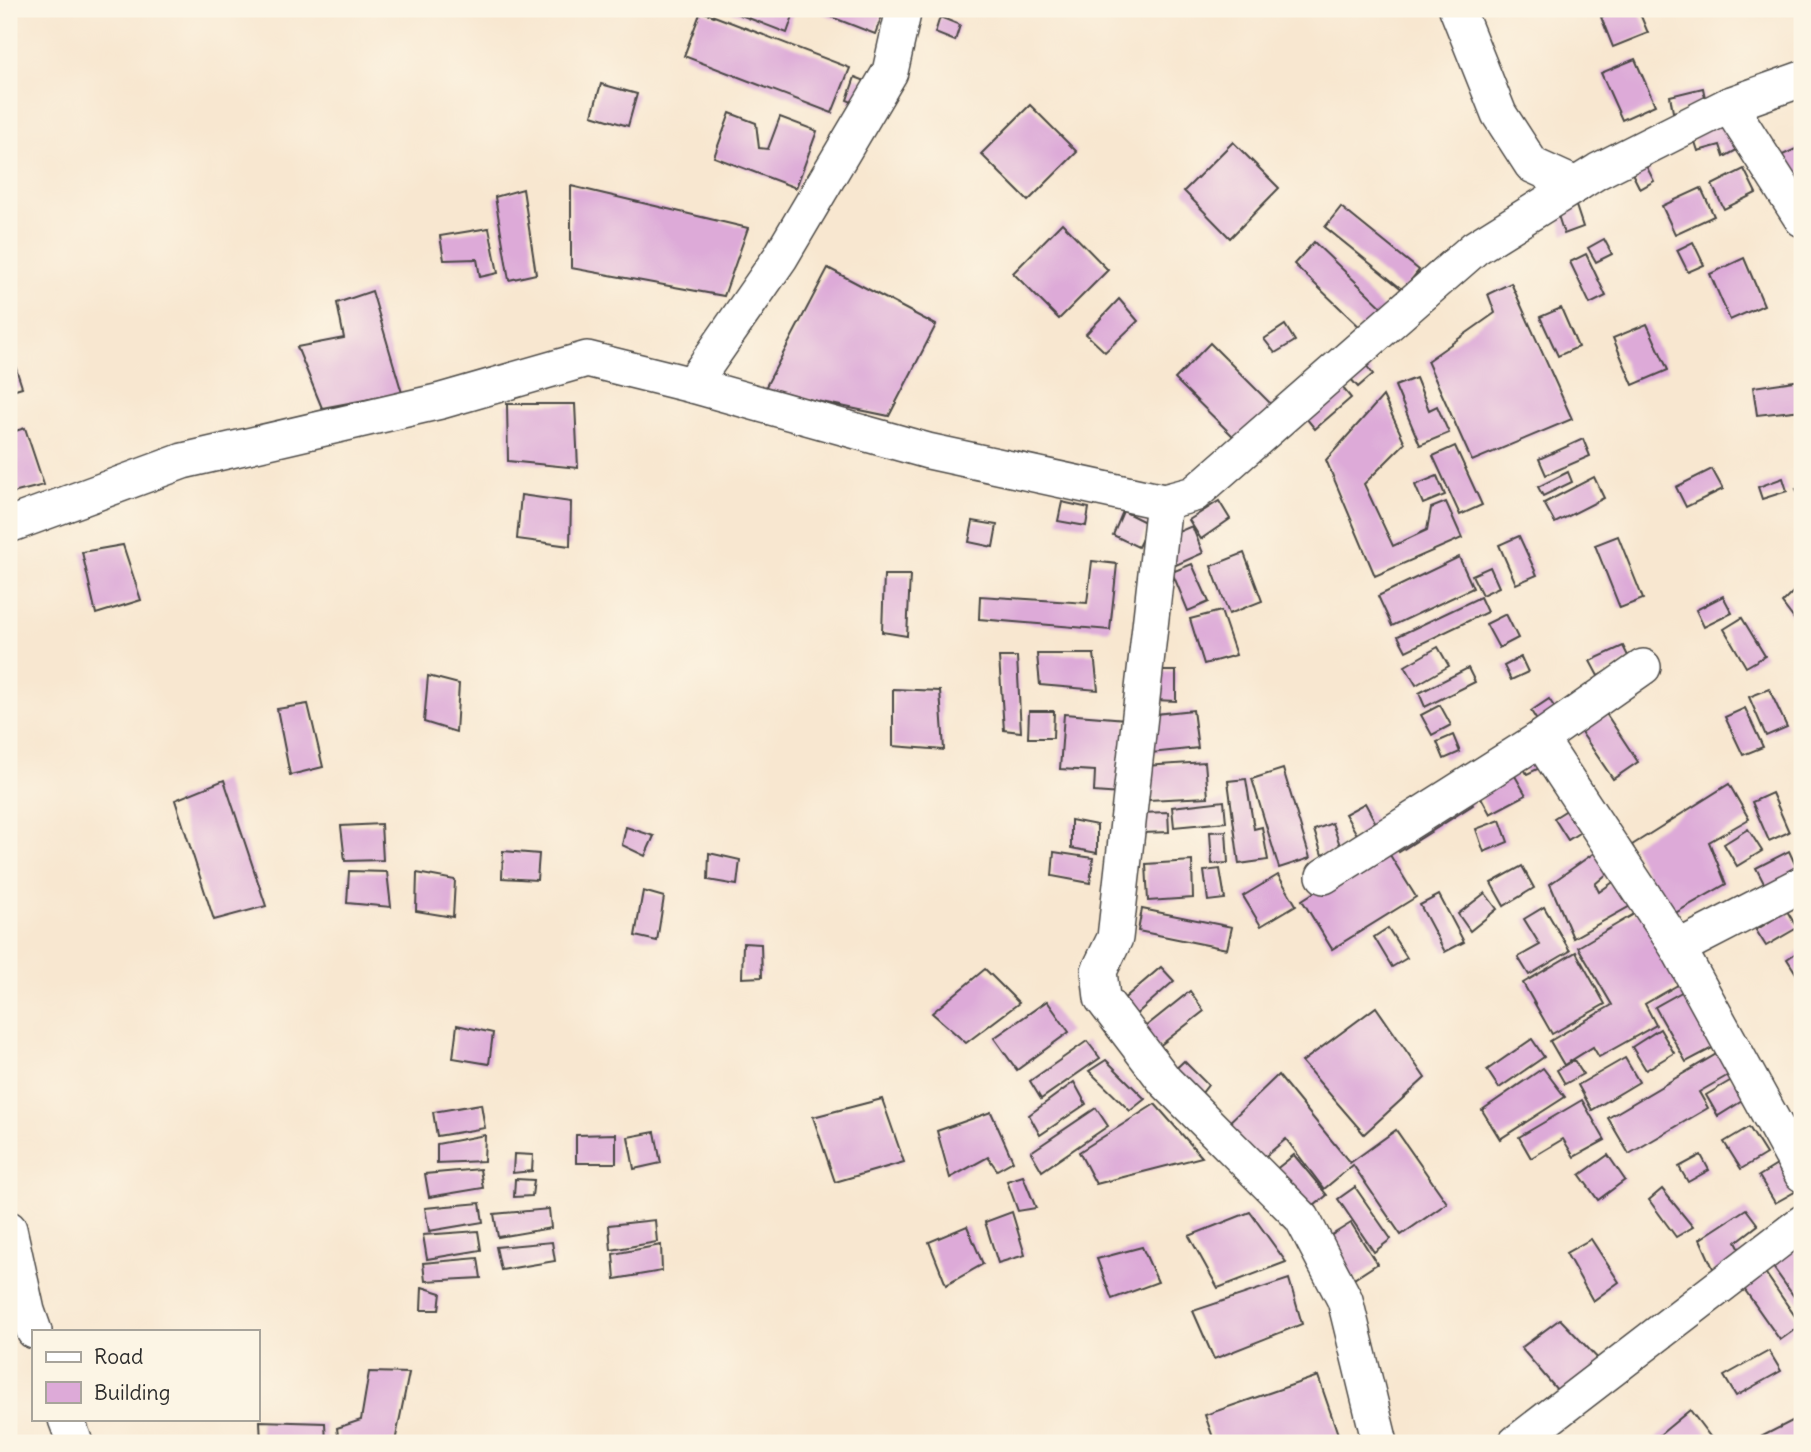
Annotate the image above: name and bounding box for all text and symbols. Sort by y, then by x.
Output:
legend [32,1330,259,1420]
text: Road [94,1343,143,1370]
text: Building [94,1379,170,1406]

